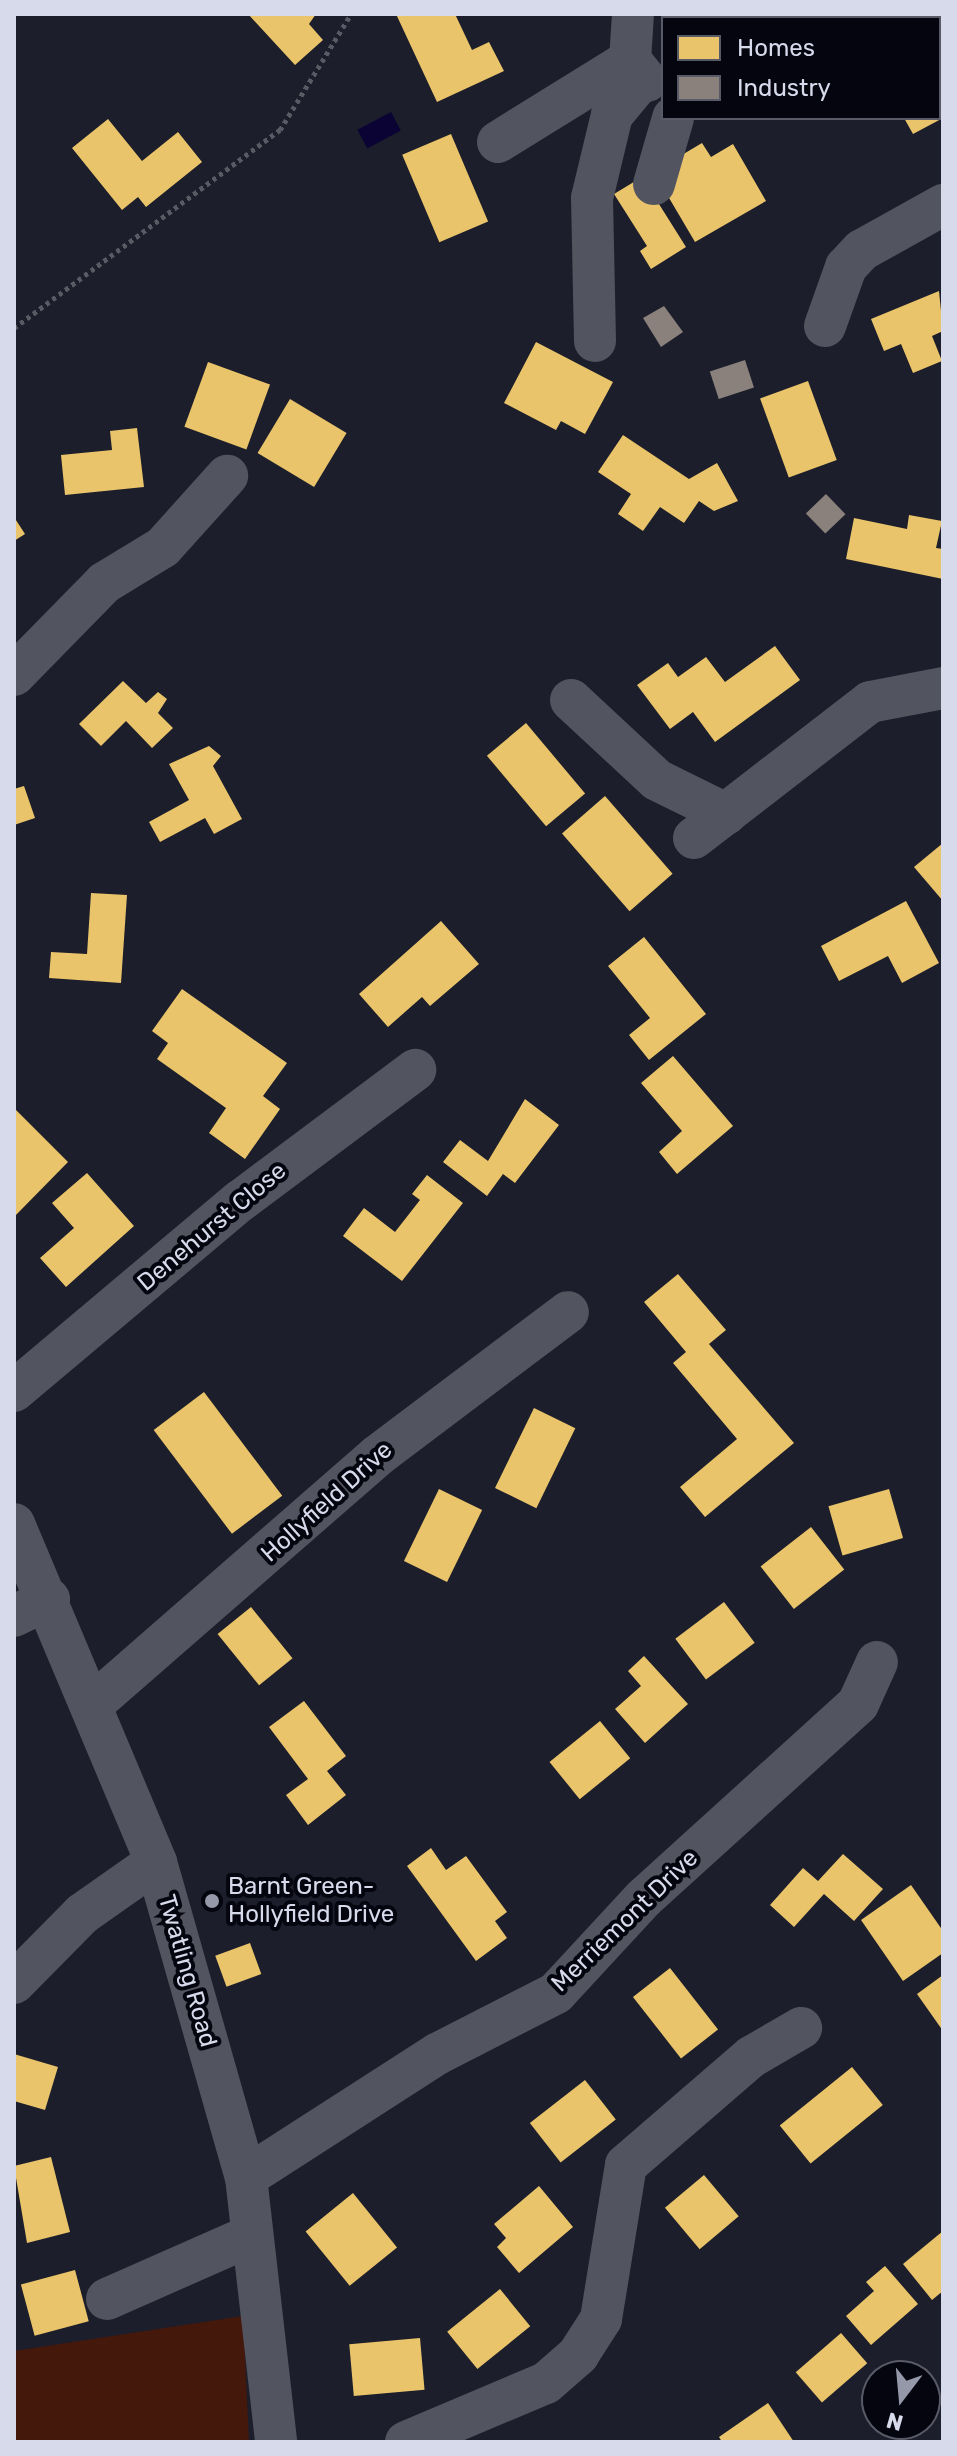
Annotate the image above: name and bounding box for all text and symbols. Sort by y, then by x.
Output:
legend [661,16,941,120]
text: Homes [737,34,815,62]
text: Industry [737,74,831,102]
street label: Denehurst Close [132,1157,292,1297]
street label: Hollyfield Drive [256,1436,398,1568]
street label: Merriemont Drive [546,1844,704,1998]
place label: Barnt Green- Hollyfield Drive [228,1873,394,1929]
street label: Twatling Road [152,1892,222,2050]
marker: Barnt Green- Hollyfield Drive [203,1892,221,1910]
north arrow [861,2360,941,2440]
text: N [883,2406,906,2437]

